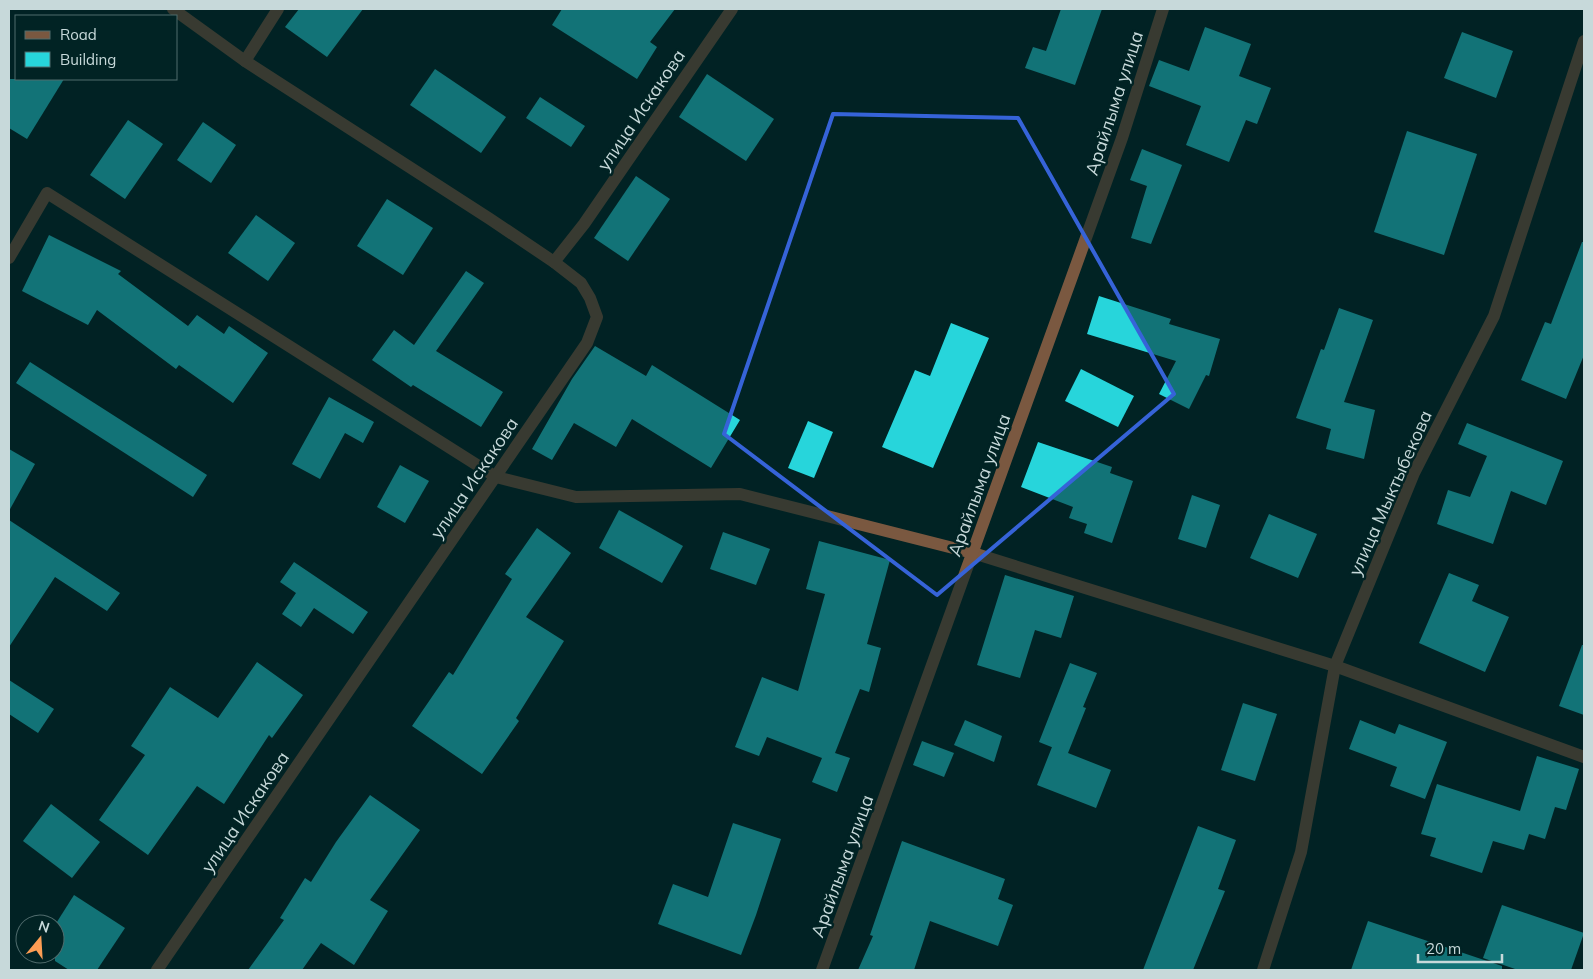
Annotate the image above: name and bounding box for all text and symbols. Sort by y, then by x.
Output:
legend [15,15,178,80]
text: Road [60,25,97,44]
street label: Арайлыма улица [1080,28,1148,178]
street label: улица Искакова [592,45,690,175]
text: Building [60,50,116,69]
street label: улица Мыктыбекова [1343,407,1437,579]
street label: Арайлыма улица [943,411,1015,559]
street label: улица Искакова [425,413,523,543]
street label: улица Искакова [196,747,294,877]
street label: Арайлыма улица [806,792,878,940]
north arrow [15,914,65,964]
text: N [36,916,52,937]
scale bar [1418,932,1502,964]
text: 20 m [1426,939,1461,958]

